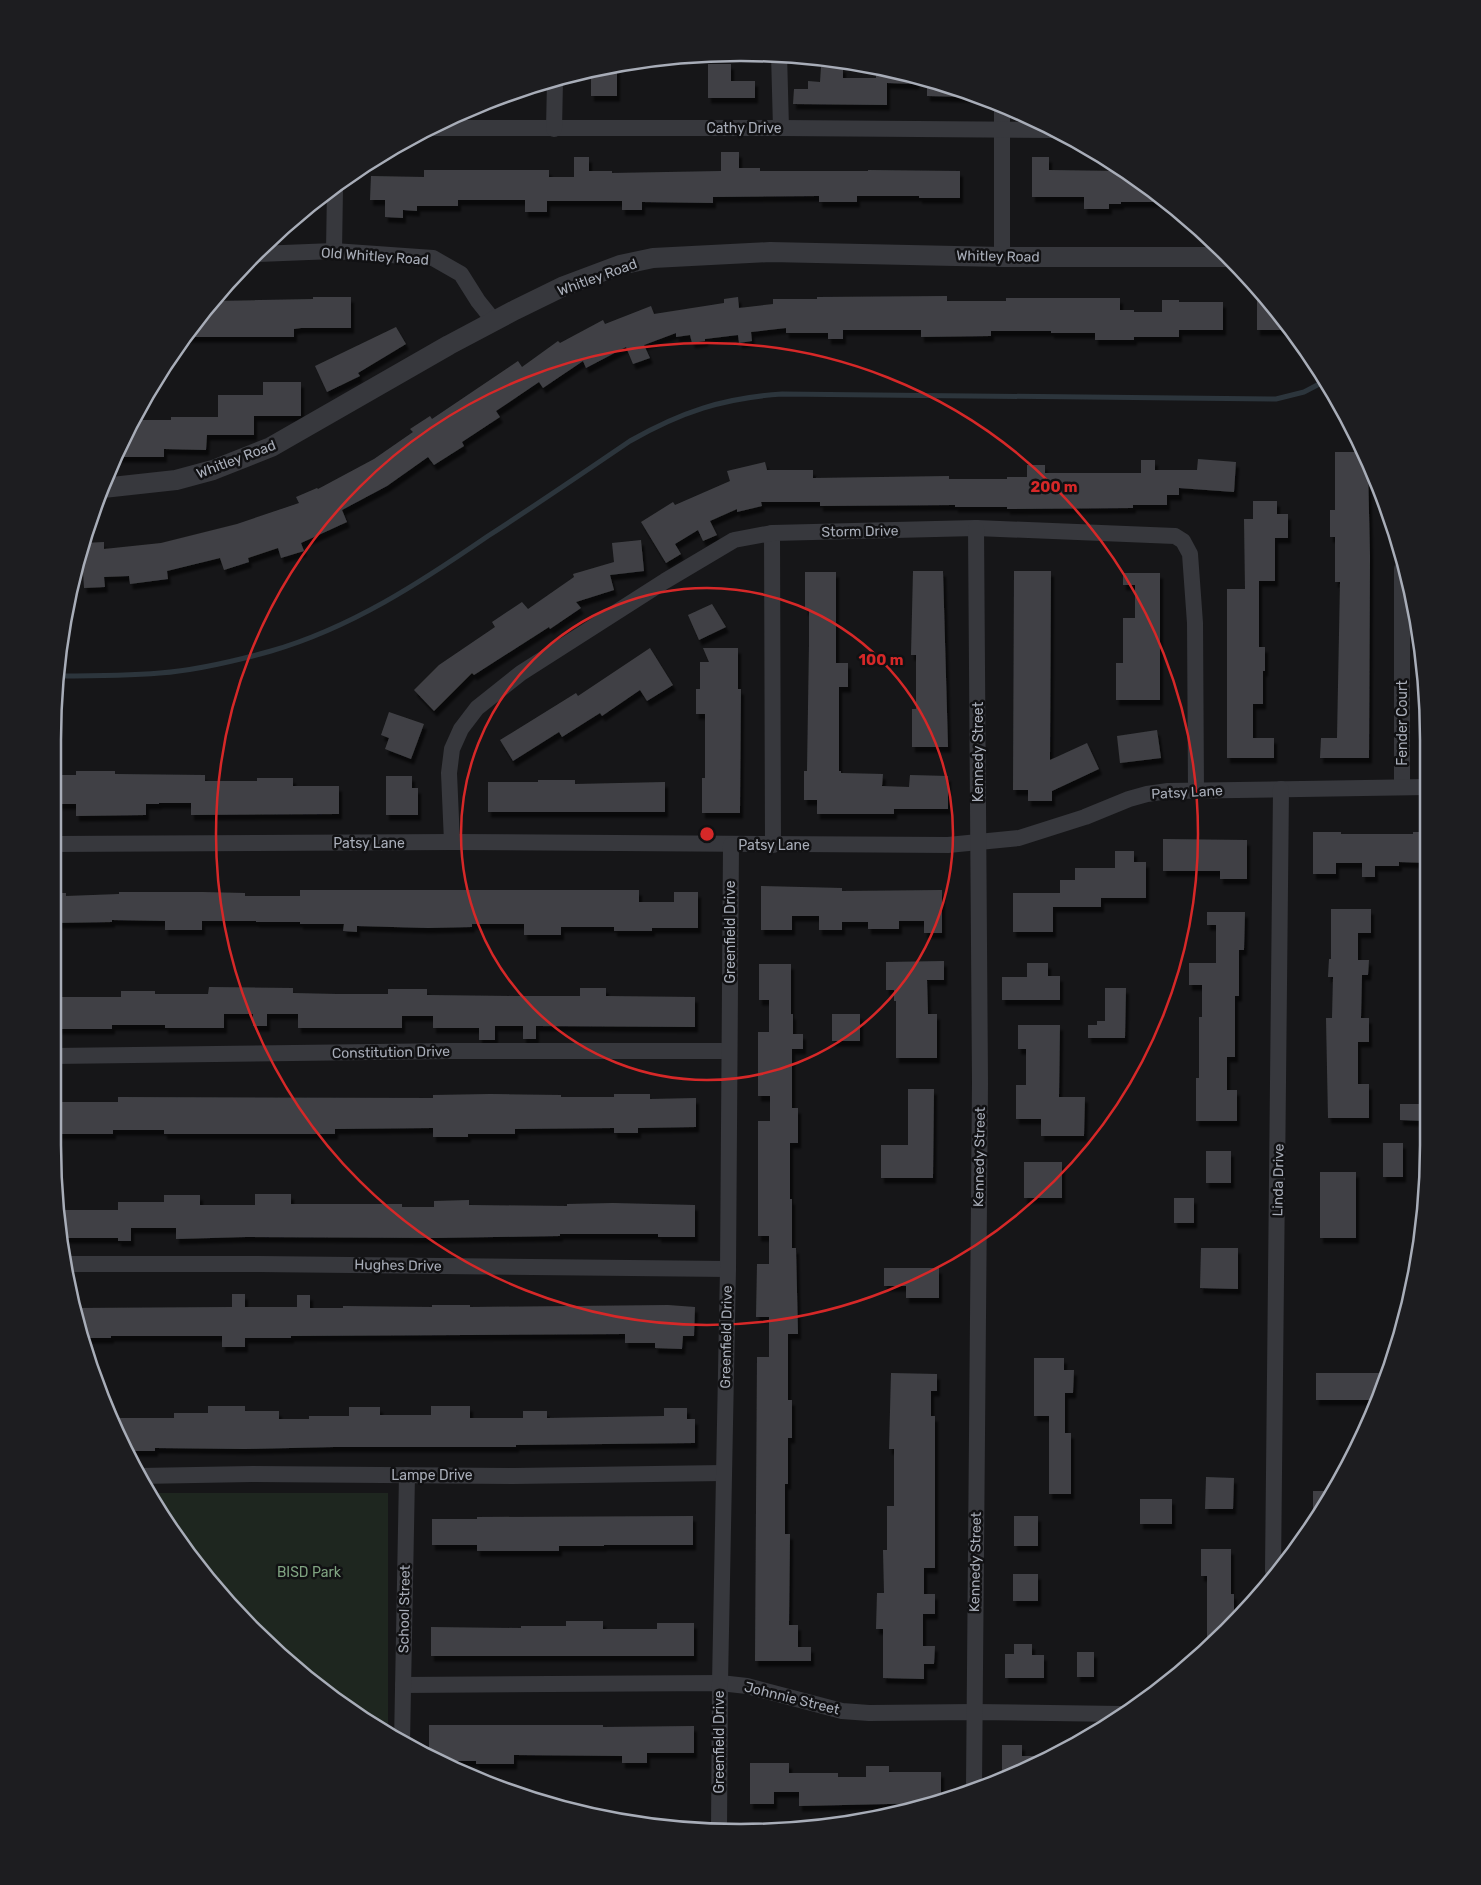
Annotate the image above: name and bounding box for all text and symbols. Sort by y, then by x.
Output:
street label: Cathy Drive [706,120,782,137]
street label: Old Whitley Road [321,244,429,269]
street label: Whitley Road [956,247,1040,266]
street label: Whitley Road [555,255,639,300]
street label: Whitley Road [194,437,278,482]
text: 200 m [1030,478,1078,496]
street label: Storm Drive [821,522,899,541]
text: 100 m [859,651,903,669]
street label: Fender Court [1394,680,1411,766]
street label: Kennedy Street [970,701,987,802]
street label: Patsy Lane [1151,782,1223,803]
centre of rings [698,825,716,843]
street label: Patsy Lane [333,835,405,852]
street label: Patsy Lane [738,837,810,854]
street label: Greenfield Drive [722,880,739,984]
street label: Constitution Drive [332,1043,450,1062]
street label: Kennedy Street [970,1106,989,1207]
street label: Linda Drive [1269,1143,1288,1217]
street label: Hughes Drive [354,1256,442,1275]
street label: Greenfield Drive [717,1285,736,1389]
street label: Lampe Drive [391,1467,473,1484]
street label: Kennedy Street [966,1511,985,1612]
park label: BISD Park [277,1564,342,1581]
street label: School Street [395,1564,414,1653]
street label: Johnnie Street [742,1678,842,1719]
street label: Greenfield Drive [711,1690,728,1794]

